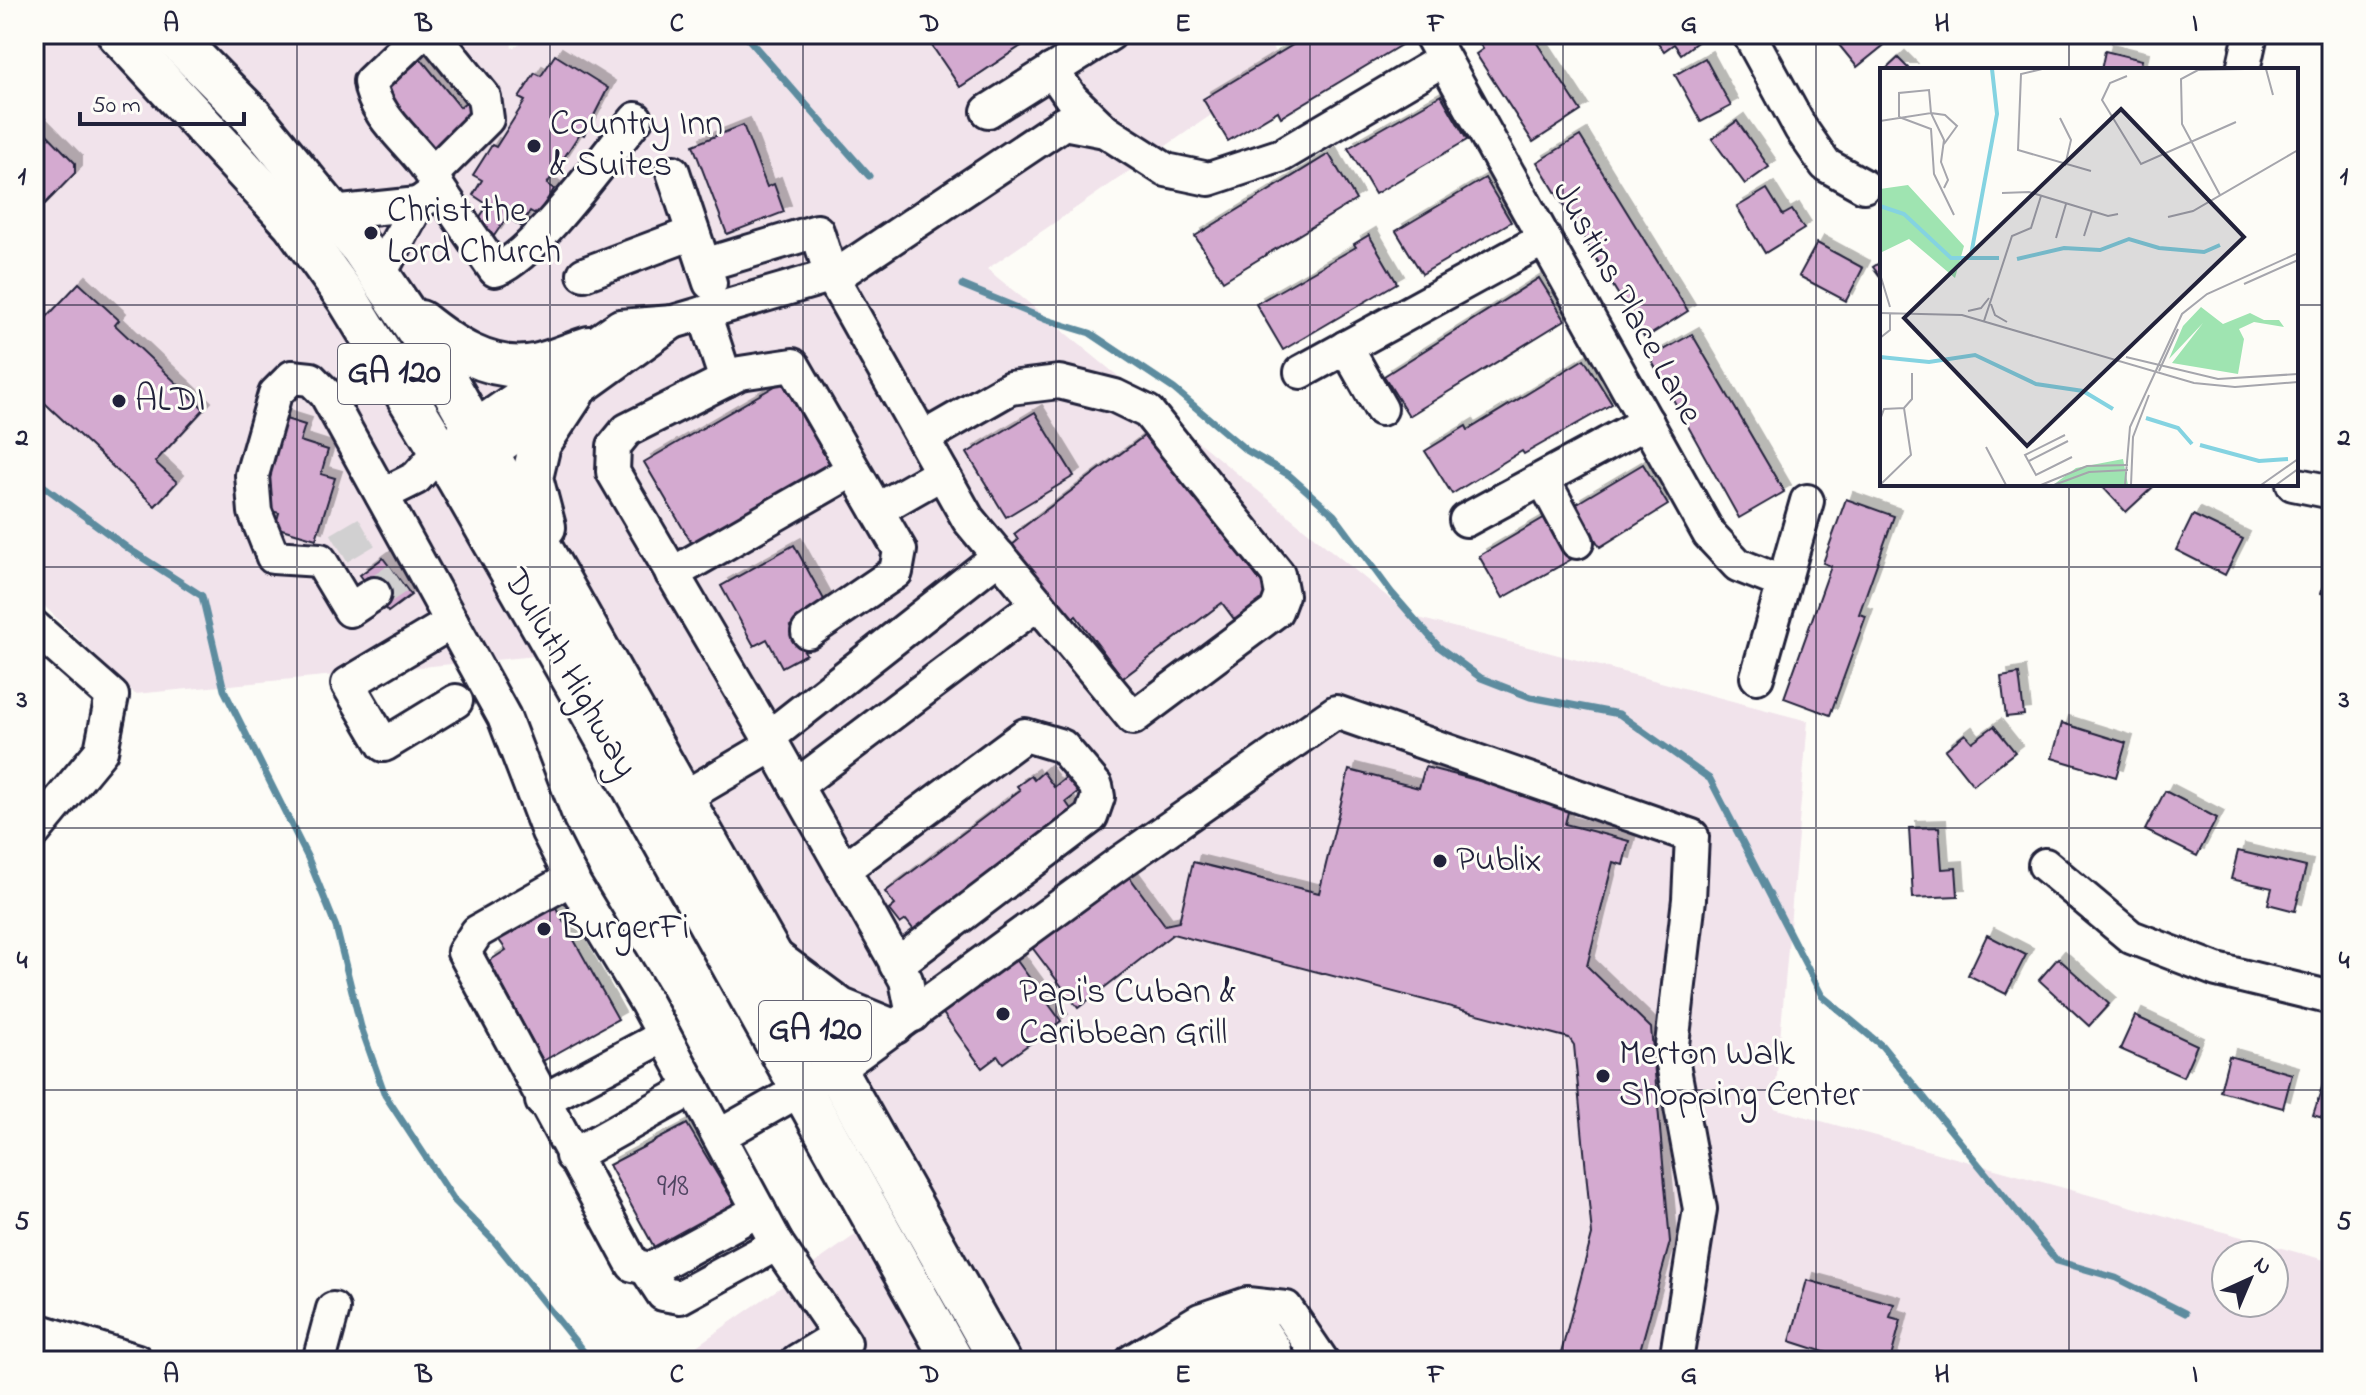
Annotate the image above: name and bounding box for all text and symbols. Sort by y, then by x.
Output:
text: A [163,6,179,44]
text: B [414,6,433,44]
text: C [670,6,684,44]
text: D [919,6,940,44]
text: E [1175,6,1191,44]
text: F [1426,6,1445,44]
text: G [1681,6,1697,44]
text: H [1934,6,1950,44]
text: I [2192,6,2198,44]
inset map [1880,68,2298,486]
scale bar [80,76,244,126]
text: 50 m [92,89,141,124]
place label: Country Inn & Suites [550,99,723,193]
marker: Country Inn & Suites [525,137,543,155]
text: 1 [18,159,27,197]
text: 1 [2340,159,2349,197]
street label: Justins Place Lane [1537,171,1716,436]
place label: Christ the Lord Church [387,186,561,280]
marker: Christ the Lord Church [362,224,380,242]
road number: GA 120 [338,344,450,404]
place label: ALDI [135,375,205,428]
marker: ALDI [110,392,128,410]
text: 2 [15,420,29,458]
text: 2 [2337,420,2351,458]
street label: Duluth Highway [487,559,650,789]
text: 3 [16,682,28,720]
text: 3 [2338,682,2350,720]
place label: Publix [1456,835,1542,888]
marker: Publix [1431,852,1449,870]
place label: BurgerFi [559,903,689,956]
marker: BurgerFi [535,920,553,938]
text: 4 [17,943,28,981]
text: 4 [2339,943,2350,981]
place label: Papi's Cuban & Caribbean Grill [1019,967,1236,1061]
road number: GA 120 [759,1001,871,1061]
marker: Papi's Cuban & Caribbean Grill [994,1005,1012,1023]
place label: Merton Walk Shopping Center [1619,1029,1860,1123]
marker: Merton Walk Shopping Center [1594,1067,1612,1085]
house number: 918 [657,1164,689,1211]
text: 5 [15,1204,30,1242]
text: 5 [2337,1204,2352,1242]
north arrow [2210,1239,2290,1319]
text: N [2245,1250,2278,1283]
text: A [163,1357,179,1395]
text: B [414,1357,433,1395]
text: C [670,1357,684,1395]
text: D [919,1357,940,1395]
text: E [1175,1357,1191,1395]
text: F [1426,1357,1445,1395]
text: G [1681,1357,1697,1395]
text: H [1934,1357,1950,1395]
text: I [2192,1357,2198,1395]

